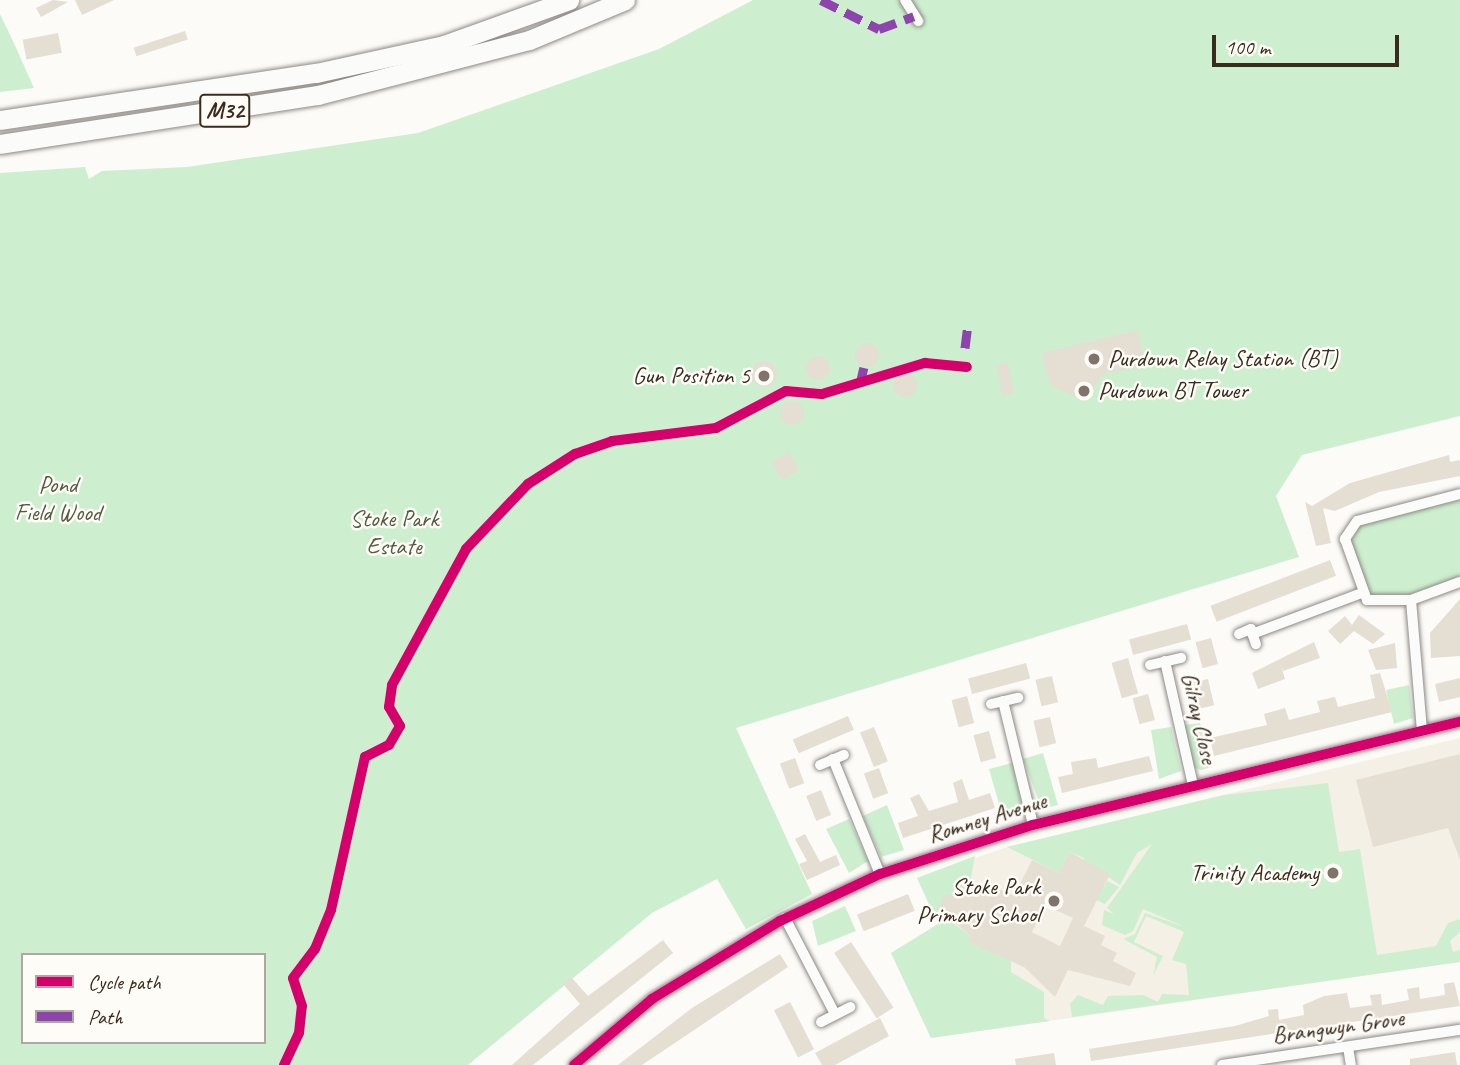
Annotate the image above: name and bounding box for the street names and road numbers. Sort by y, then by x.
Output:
road number: M32 [199,92,251,130]
street label: Gilray Close [1175,670,1223,766]
street label: Romney Avenue [924,786,1050,850]
street label: Brangwyn Grove [1270,1004,1406,1050]

